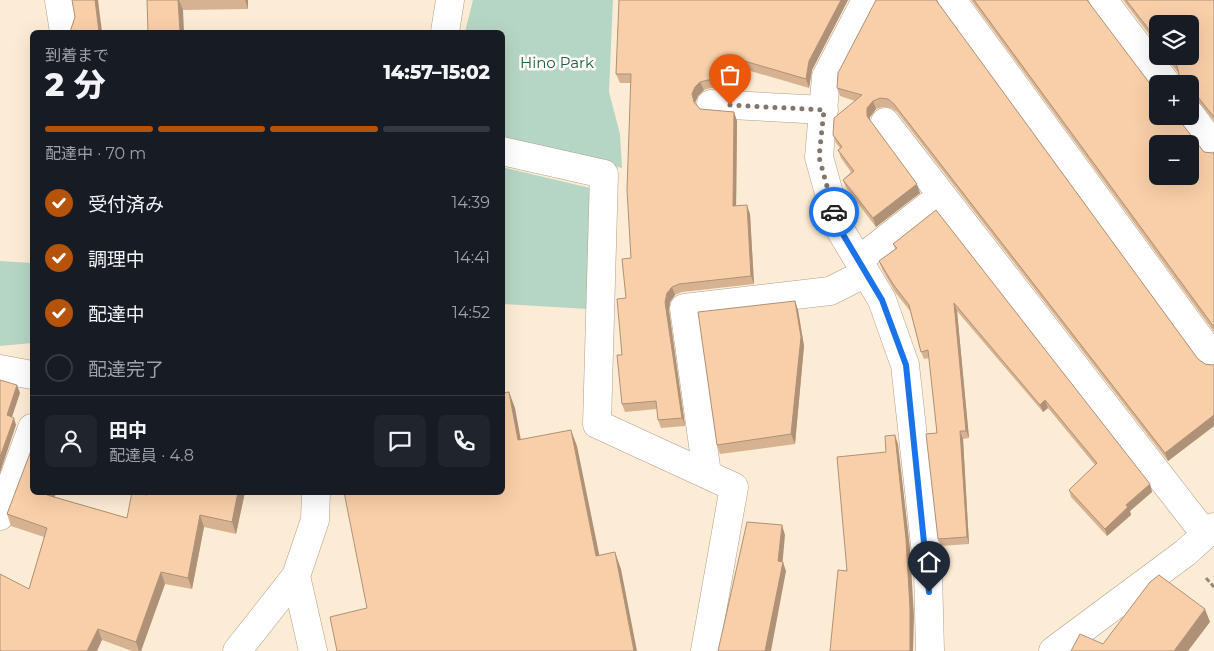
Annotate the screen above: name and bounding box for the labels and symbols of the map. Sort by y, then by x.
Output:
park label: Hino Park [520,53,594,72]
pin [709,54,751,105]
courier [809,187,859,237]
pin [908,541,950,592]

